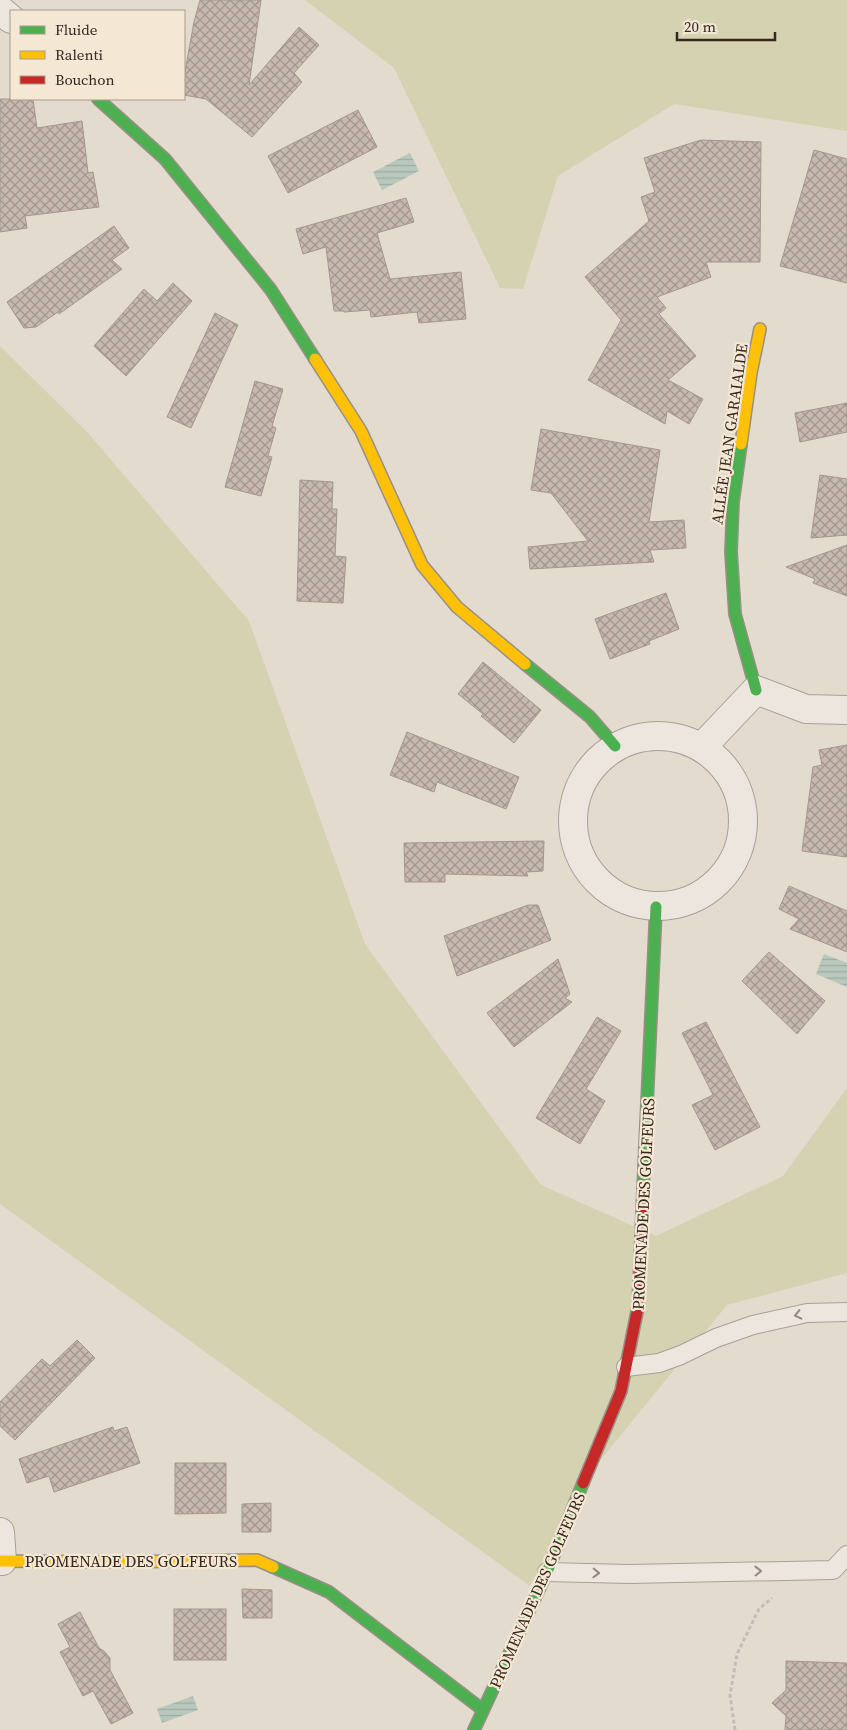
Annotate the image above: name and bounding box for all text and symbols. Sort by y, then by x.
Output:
legend [10,10,185,100]
scale bar [677,10,774,42]
text: 20 m [684,16,716,37]
text: Fluide [55,19,98,40]
text: Ralenti [55,44,103,65]
text: Bouchon [55,69,115,90]
street label: ALLÉE JEAN GARAIALDE [705,342,753,526]
street label: PROMENADE DES GOLFEURS [626,1097,660,1311]
one-way arrow [794,1309,803,1320]
street label: PROMENADE DES GOLFEURS [484,1489,590,1691]
street label: PROMENADE DES GOLFEURS [25,1550,237,1572]
one-way arrow [754,1566,762,1576]
one-way arrow [592,1568,600,1578]

